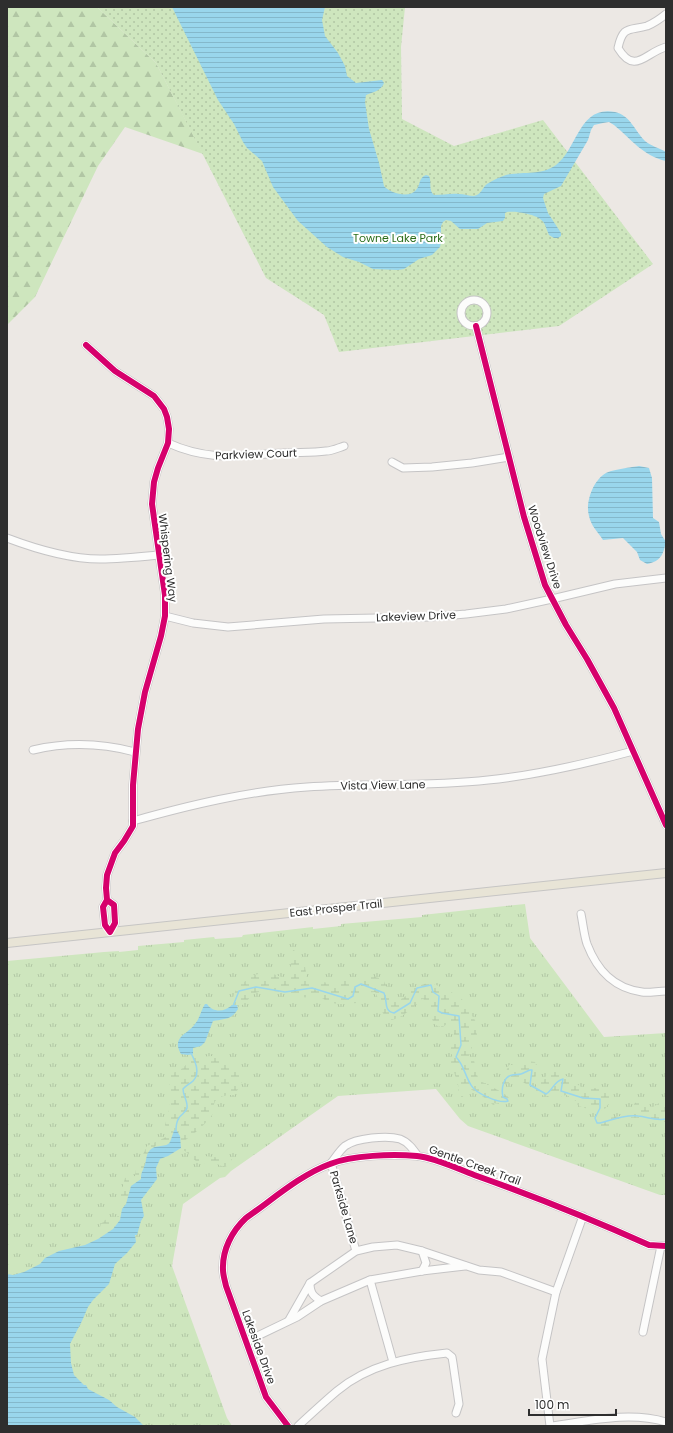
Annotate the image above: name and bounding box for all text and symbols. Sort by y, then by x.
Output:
park label: Towne Lake Park [353,230,443,246]
street label: Parkview Court [215,445,297,463]
street label: Woodview Drive [524,503,566,591]
street label: Whispering Way [155,513,181,604]
street label: Lakeview Drive [376,607,456,625]
street label: Vista View Lane [340,776,426,794]
street label: East Prosper Trail [289,895,383,921]
street label: Gentle Creek Trail [427,1141,523,1189]
street label: Parkside Lane [326,1169,362,1246]
street label: Lakeside Drive [238,1308,280,1387]
scale bar [529,1391,616,1417]
text: 100 m [535,1396,569,1413]

